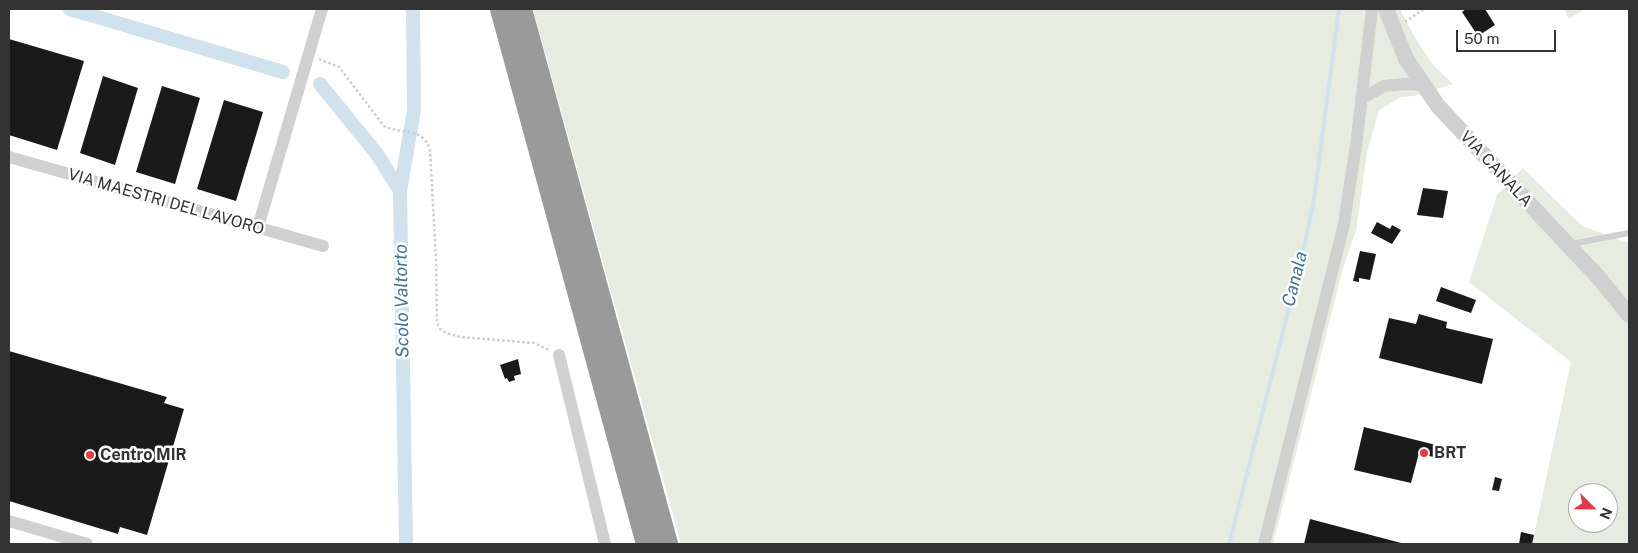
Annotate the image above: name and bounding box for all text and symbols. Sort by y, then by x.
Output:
scale bar [1458,20,1558,52]
text: 50 m [1464,30,1499,47]
street label: VIA CANALA [1456,127,1536,211]
street label: VIA MAESTRI DEL LAVORO [66,165,266,239]
water label: Scolo Valtorto [390,244,414,358]
water label: Canala [1278,249,1312,309]
place label: BRT [1434,443,1466,463]
place label: Centro MIR [100,445,187,465]
marker: BRT [1418,447,1430,459]
marker: Centro MIR [84,449,96,461]
north arrow [1568,483,1618,533]
text: N [1596,505,1615,522]

